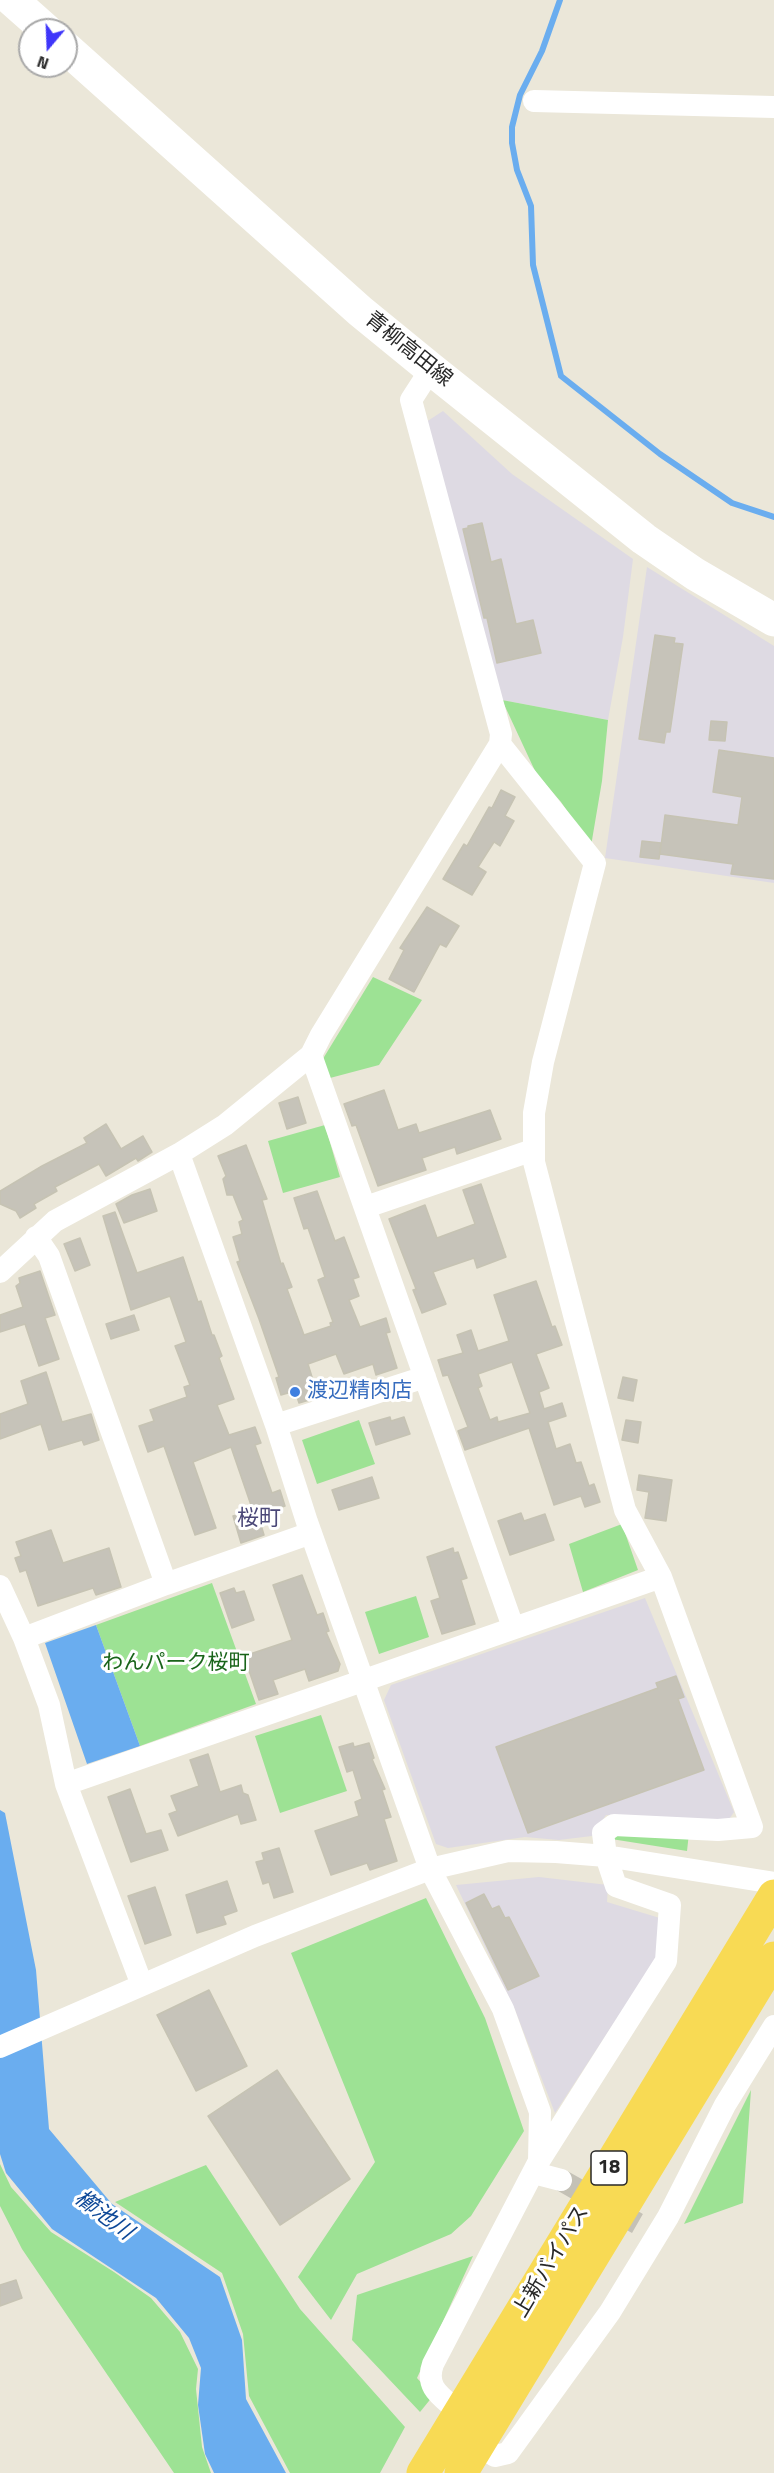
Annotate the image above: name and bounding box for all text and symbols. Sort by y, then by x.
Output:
north arrow [18,18,78,78]
text: N [34,50,52,76]
street label: 青柳高田線 [359,307,457,393]
place label: 渡辺精肉店 [307,1379,412,1405]
marker: 渡辺精肉店 [288,1385,302,1399]
district label: 桜町 [237,1507,281,1533]
park label: わんパーク桜町 [103,1651,249,1677]
road number: 18 [591,2151,627,2185]
water label: 櫛池川 [69,2186,137,2246]
street label: 上新バイパス [509,2202,595,2322]

